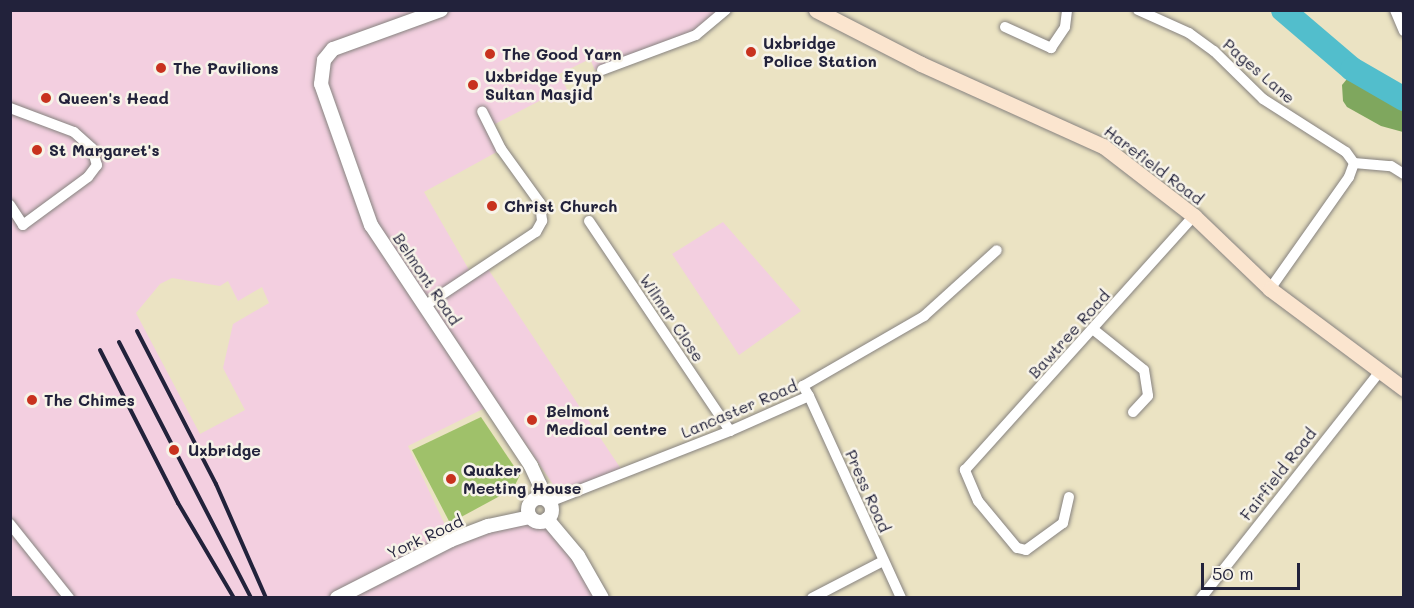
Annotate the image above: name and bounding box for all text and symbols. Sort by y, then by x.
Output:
place label: Uxbridge Police Station [763,33,877,71]
street label: Pages Lane [1219,35,1299,107]
place label: The Good Yarn [502,44,622,64]
marker: Uxbridge Police Station [744,45,758,59]
marker: The Good Yarn [483,47,497,61]
place label: The Pavilions [173,58,279,78]
marker: The Pavilions [154,61,168,75]
place label: Uxbridge Eyup Sultan Masjid [485,66,602,104]
marker: Uxbridge Eyup Sultan Masjid [466,78,480,92]
place label: Queen's Head [58,88,169,108]
marker: Queen's Head [39,91,53,105]
street label: Harefield Road [1101,121,1207,209]
place label: St Margaret's [49,140,160,160]
marker: St Margaret's [30,143,44,157]
place label: Christ Church [504,196,617,216]
marker: Christ Church [485,199,499,213]
street label: Belmont Road [389,229,465,329]
street label: Wilmar Close [636,271,708,365]
street label: Bawtree Road [1024,286,1114,382]
street label: Lancaster Road [678,376,800,442]
place label: The Chimes [44,390,135,410]
marker: The Chimes [25,393,39,407]
place label: Belmont Medical centre [546,401,667,439]
marker: Belmont Medical centre [523,411,541,429]
street label: Fairfield Road [1236,424,1320,524]
place label: Uxbridge [188,440,261,460]
marker: Uxbridge [165,441,183,459]
street label: Press Road [841,447,895,535]
place label: Quaker Meeting House [463,460,581,498]
marker: Quaker Meeting House [444,472,458,486]
street label: York Road [384,511,466,563]
scale bar [1204,551,1303,589]
text: 50 m [1212,561,1254,585]

